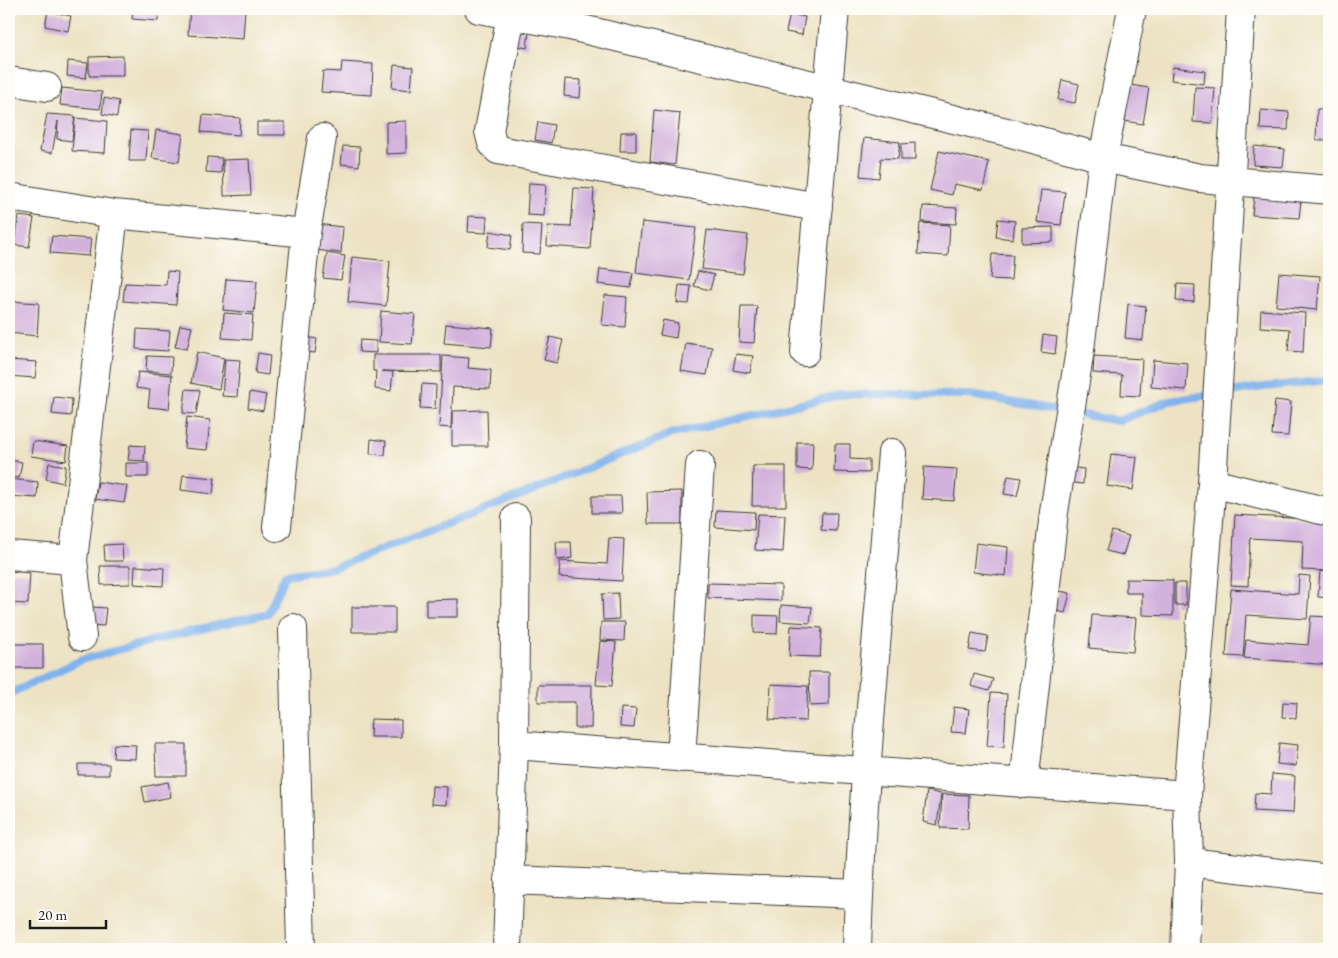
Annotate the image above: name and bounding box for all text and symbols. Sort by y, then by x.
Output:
scale bar [30,898,106,930]
text: 20 m [38,905,67,924]

